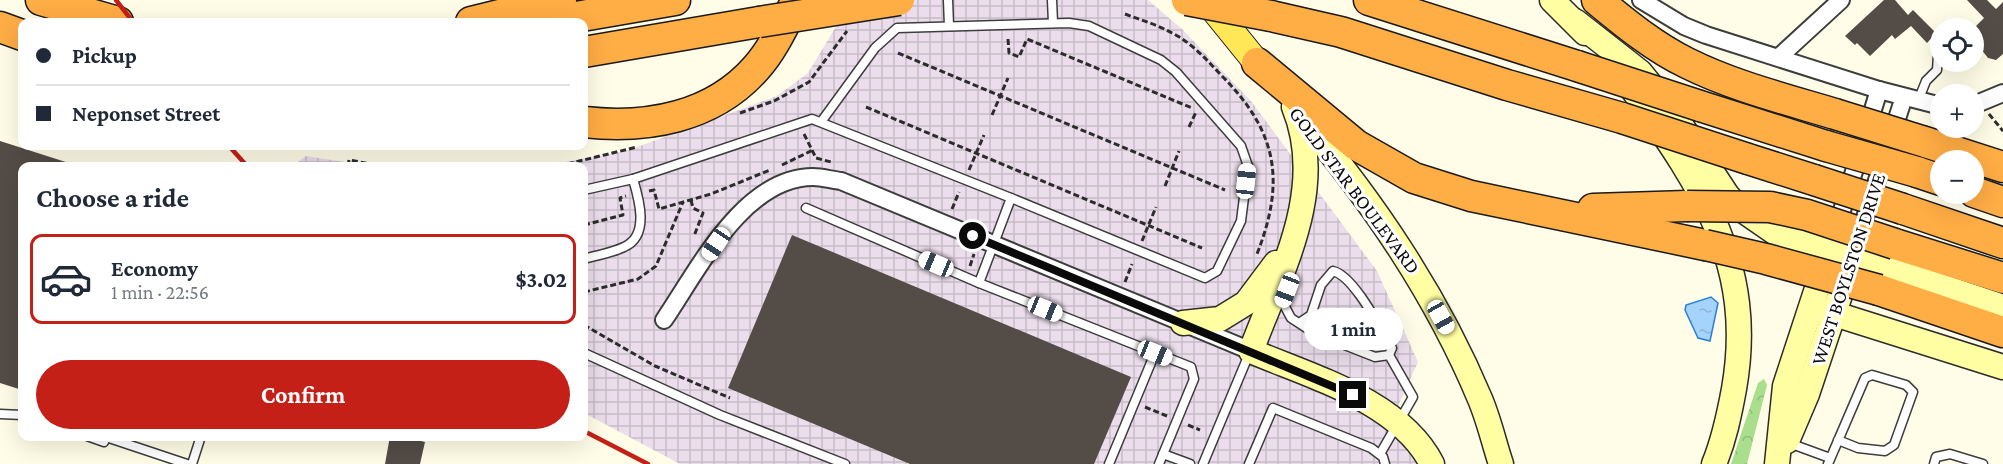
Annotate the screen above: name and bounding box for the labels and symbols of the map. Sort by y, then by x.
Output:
street label: GOLD STAR BOULEVARD [1285,102,1425,278]
car [1235,162,1257,200]
street label: WEST BOYLSTON DRIVE [1807,170,1889,368]
route start [959,222,986,249]
car [698,224,734,264]
car [916,249,956,279]
car [1272,270,1302,310]
car [1025,294,1065,324]
car [1424,297,1458,337]
callout: 1 min [1304,308,1402,350]
car [1135,338,1175,368]
route end [1339,381,1366,408]

